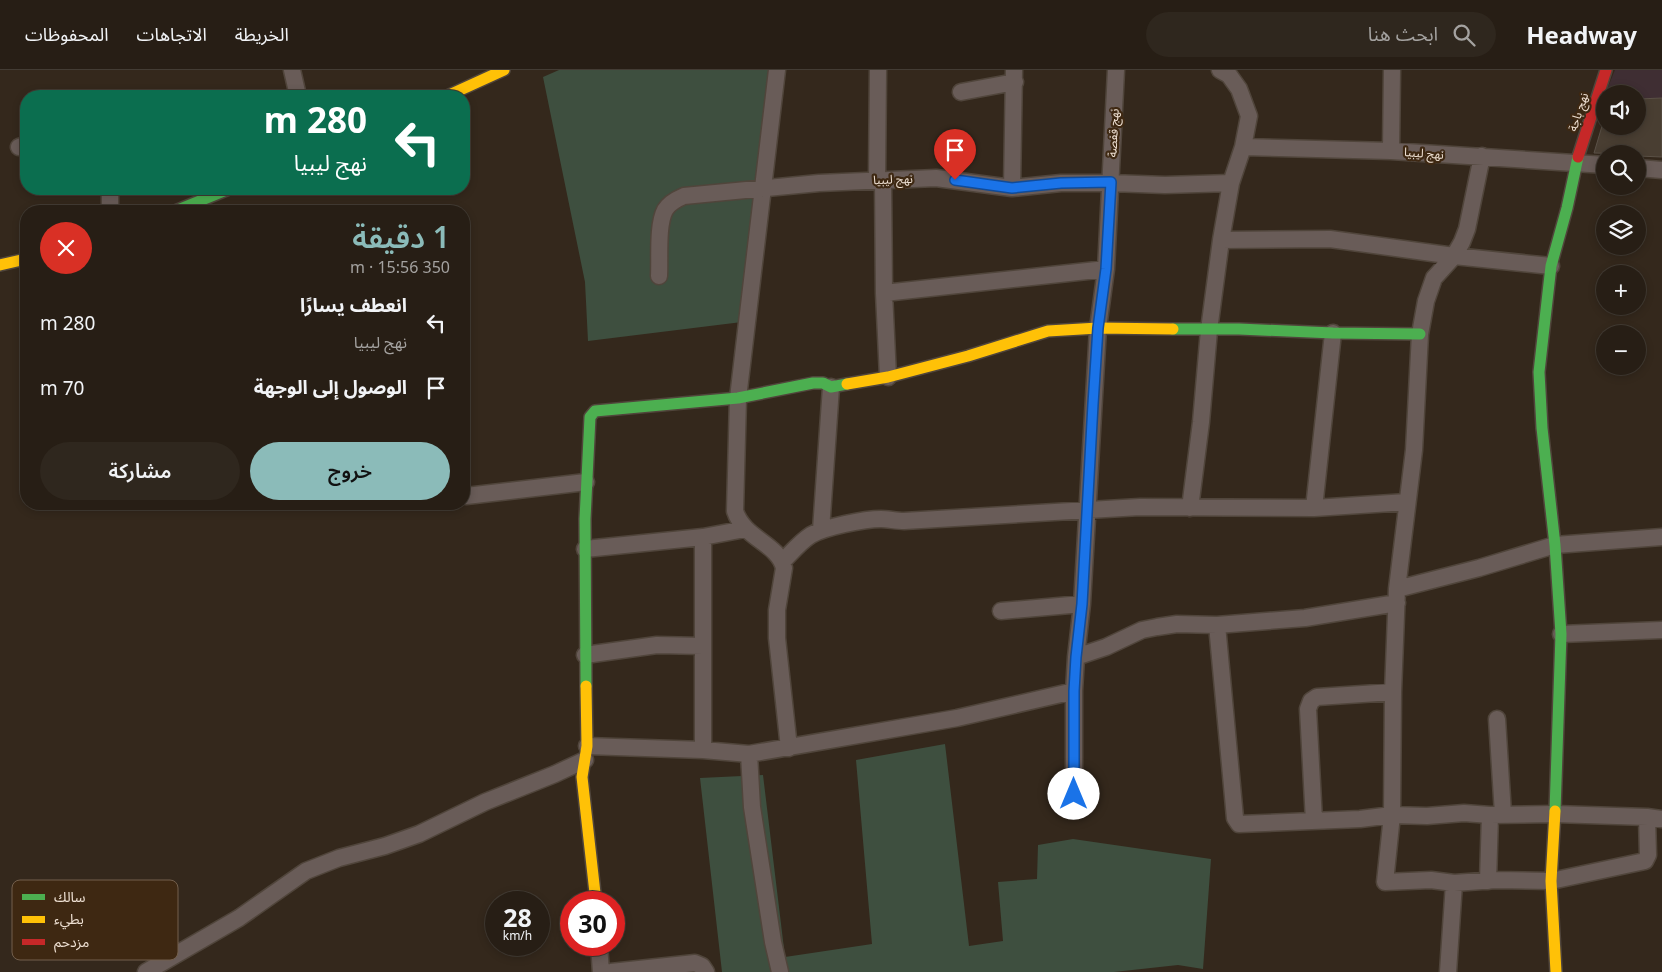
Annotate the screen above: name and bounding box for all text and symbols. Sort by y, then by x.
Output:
search box [1146,12,1496,57]
text: Headway [1526,18,1637,51]
text: ابحث هنا [1368,21,1438,47]
icon: search [1450,21,1478,49]
text: المحفوظات [25,22,109,46]
text: الاتجاهات [137,22,207,46]
text: الخريطة [235,22,289,46]
map controls [1596,85,1646,375]
button: sound [1596,85,1646,135]
street label: نهج باجة [1564,90,1593,134]
text: 280 m [264,96,367,143]
street label: نهج قفصة [1103,108,1124,158]
icon: left [385,110,450,175]
pin [934,129,976,180]
icon: arrive [941,136,969,164]
street label: نهج ليبيا [1403,143,1444,164]
button: search [1596,145,1646,195]
text: نهج ليبيا [294,147,367,177]
street label: نهج ليبيا [873,170,913,189]
button: layers [1596,205,1646,255]
text: 1 دقيقة [352,216,450,257]
button: close [40,222,92,274]
text: 350 m · 15:56 [350,256,450,278]
button: + [1596,265,1646,315]
text: انعطف يسارًا [300,292,407,318]
icon: left [422,309,450,337]
text: 280 m [40,310,95,336]
button: − [1596,325,1646,375]
text: نهج ليبيا [354,331,407,353]
text: الوصول إلى الوجهة [254,374,407,400]
icon: arrive [422,374,450,402]
text: 70 m [40,375,84,401]
button: مشاركة [40,442,240,500]
button: خروج [250,442,450,500]
position arrow [1047,767,1099,819]
legend [12,880,178,960]
text: سالك [54,887,86,906]
speed limit sign: 30 [560,891,625,956]
text: 28 [503,900,532,934]
text: بطيء [54,909,84,930]
text: km/h [503,927,532,944]
text: مزدحم [54,932,89,953]

